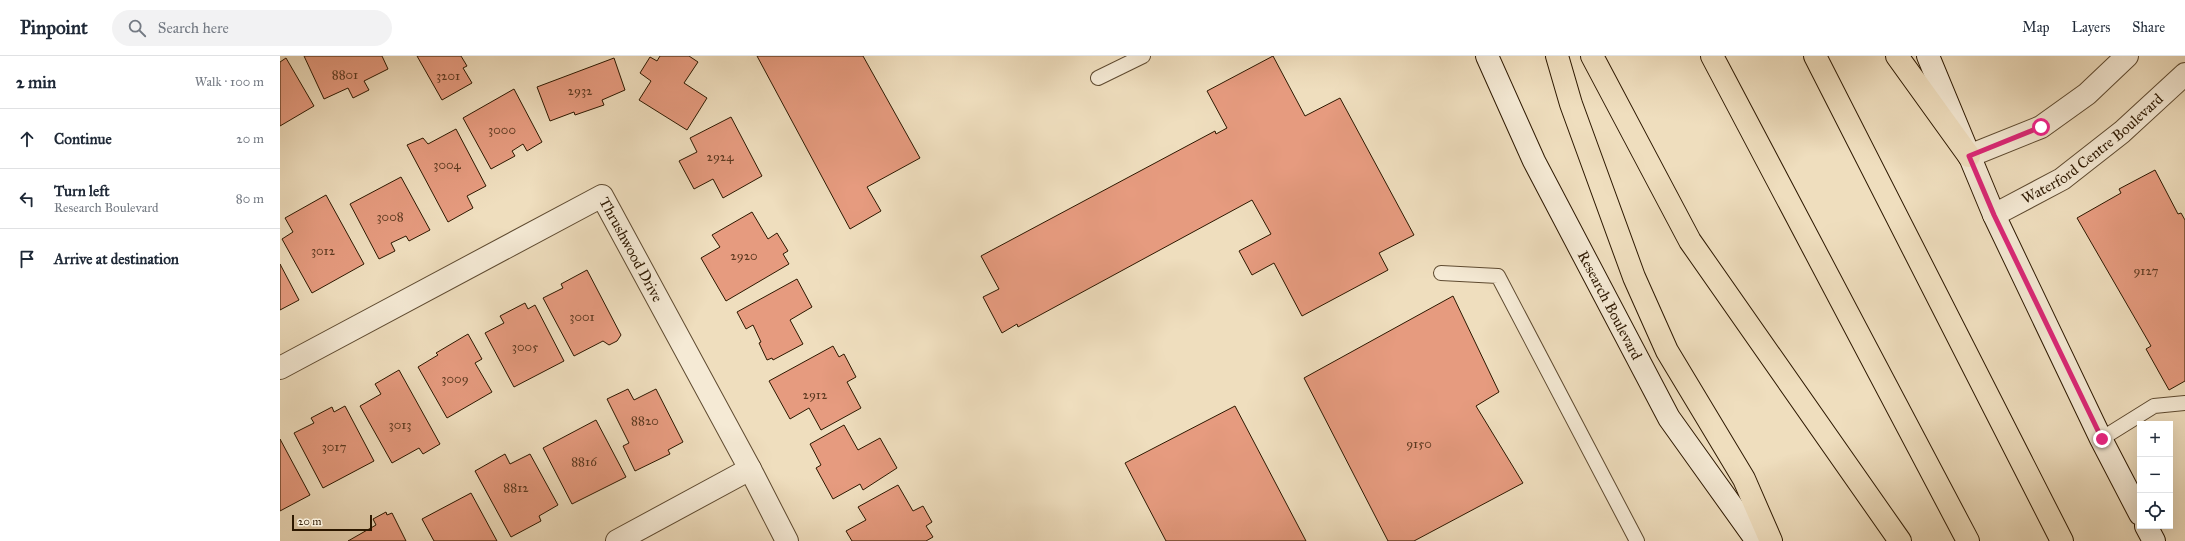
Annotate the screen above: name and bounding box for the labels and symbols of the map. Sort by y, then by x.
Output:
house number: 8801 [332,67,358,83]
house number: 3201 [436,68,460,84]
house number: 2932 [567,83,593,99]
street label: Waterford Centre Boulevard [2018,90,2167,208]
route start [2032,118,2050,136]
house number: 3000 [488,122,516,138]
house number: 2924 [706,149,734,165]
house number: 3004 [433,157,462,173]
street label: Thrushwood Drive [595,194,667,305]
house number: 3008 [376,209,404,225]
house number: 3012 [311,243,336,259]
house number: 2920 [730,248,758,264]
street label: Research Boulevard [1574,248,1646,363]
house number: 9127 [2133,263,2159,279]
house number: 3001 [569,309,595,325]
house number: 3005 [512,339,538,355]
house number: 3009 [441,371,469,387]
house number: 2912 [803,387,828,403]
house number: 8820 [631,413,659,429]
house number: 3013 [389,417,412,433]
route end [2093,430,2111,448]
house number: 9150 [1406,436,1432,452]
house number: 3017 [322,439,346,455]
house number: 8816 [571,454,597,470]
house number: 8812 [503,480,529,496]
scale bar [292,513,372,532]

